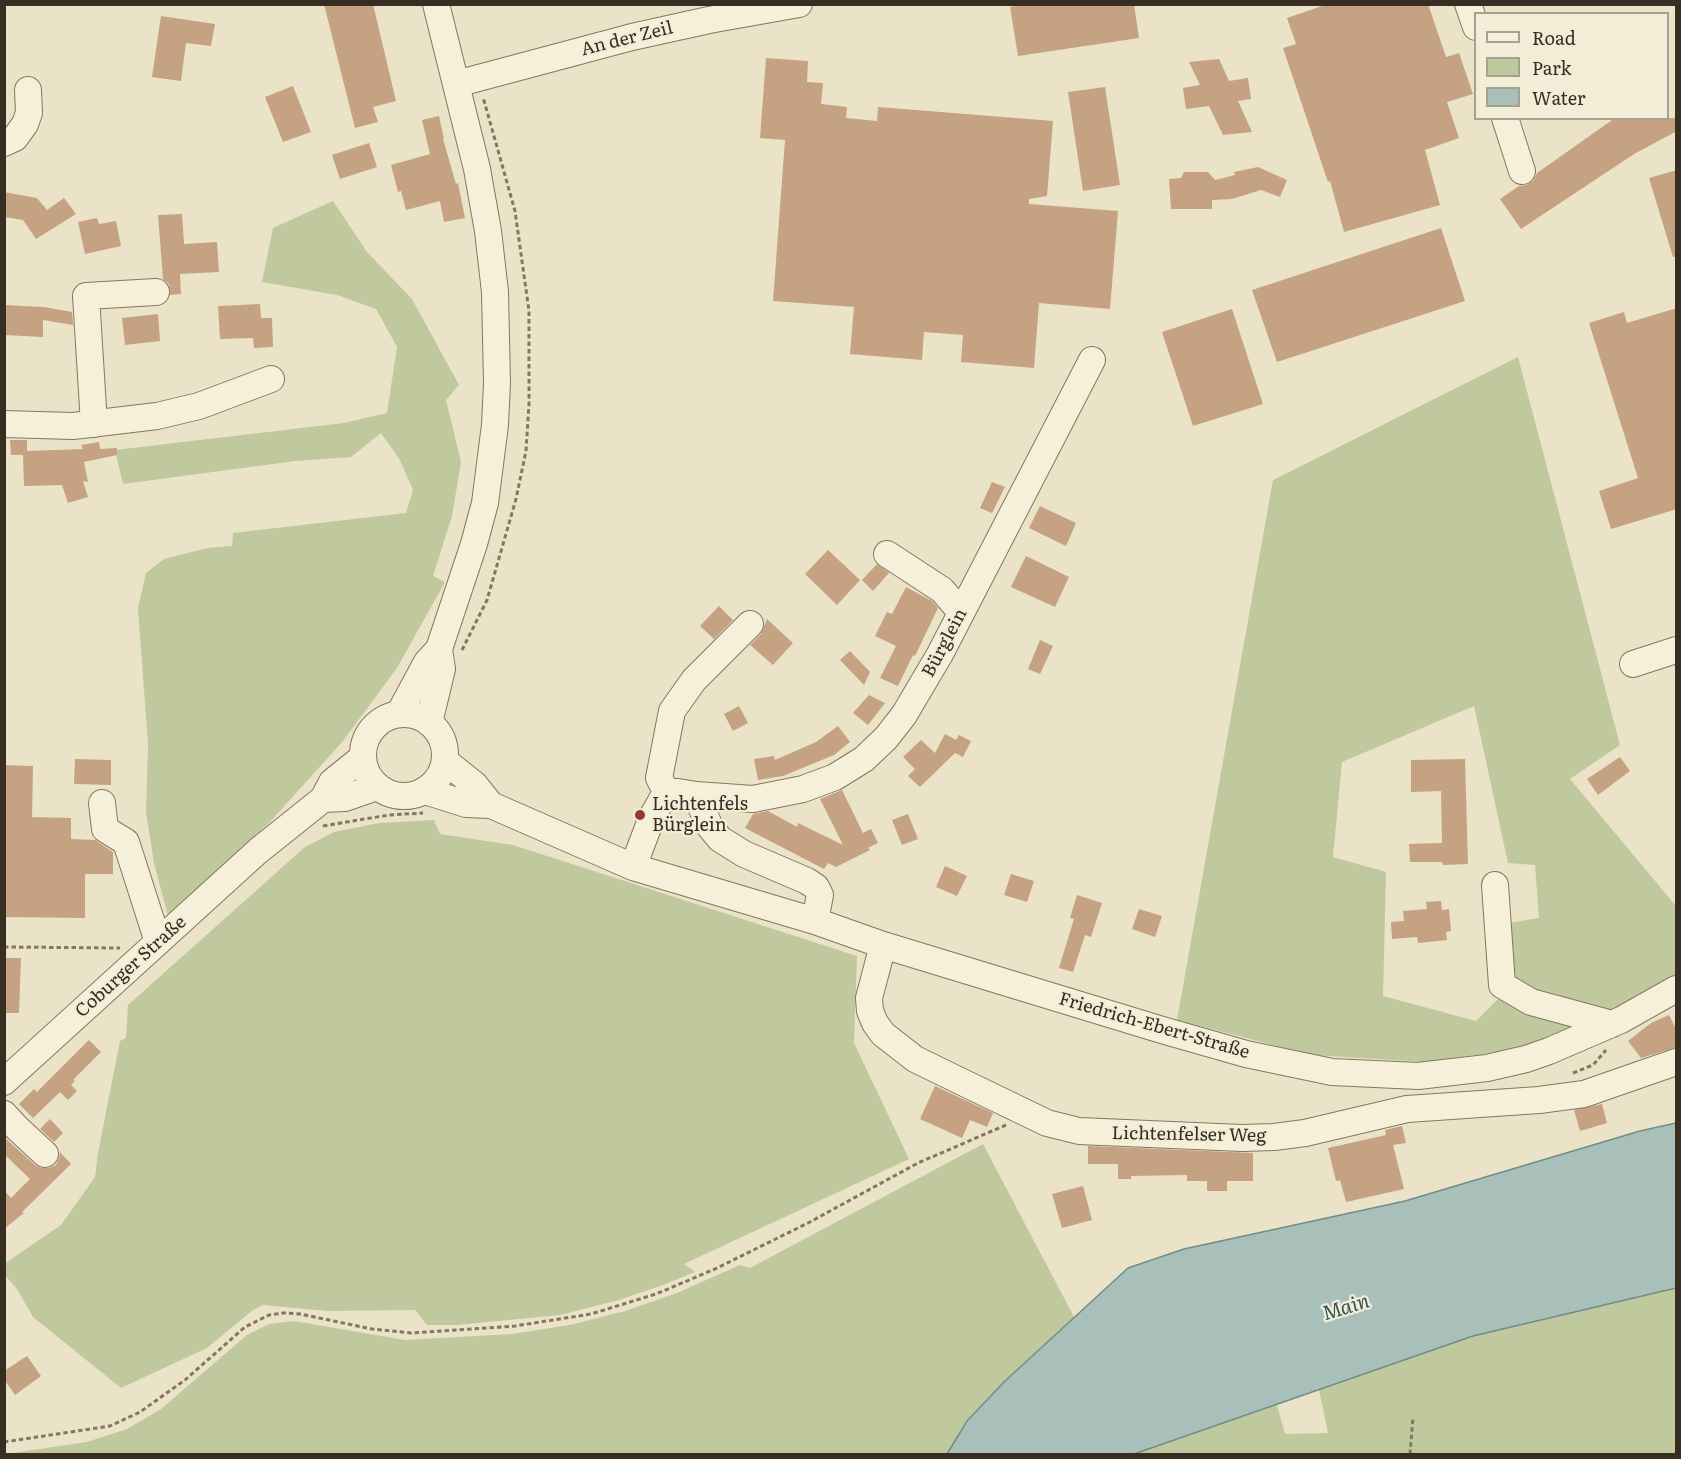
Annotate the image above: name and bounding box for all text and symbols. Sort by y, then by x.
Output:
legend [1474,12,1669,120]
street label: An der Zeil [579,17,675,61]
text: Road [1532,24,1576,51]
text: Park [1532,54,1571,81]
text: Water [1532,84,1585,111]
street label: Bürglein [918,605,972,681]
place label: Lichtenfels Bürglein [652,794,748,836]
marker: Lichtenfels Bürglein [633,808,647,822]
street label: Coburger Straße [71,912,191,1022]
street label: Friedrich-Ebert-Straße [1056,988,1252,1064]
street label: Lichtenfelser Weg [1111,1123,1267,1147]
water label: Main [1320,1290,1372,1326]

